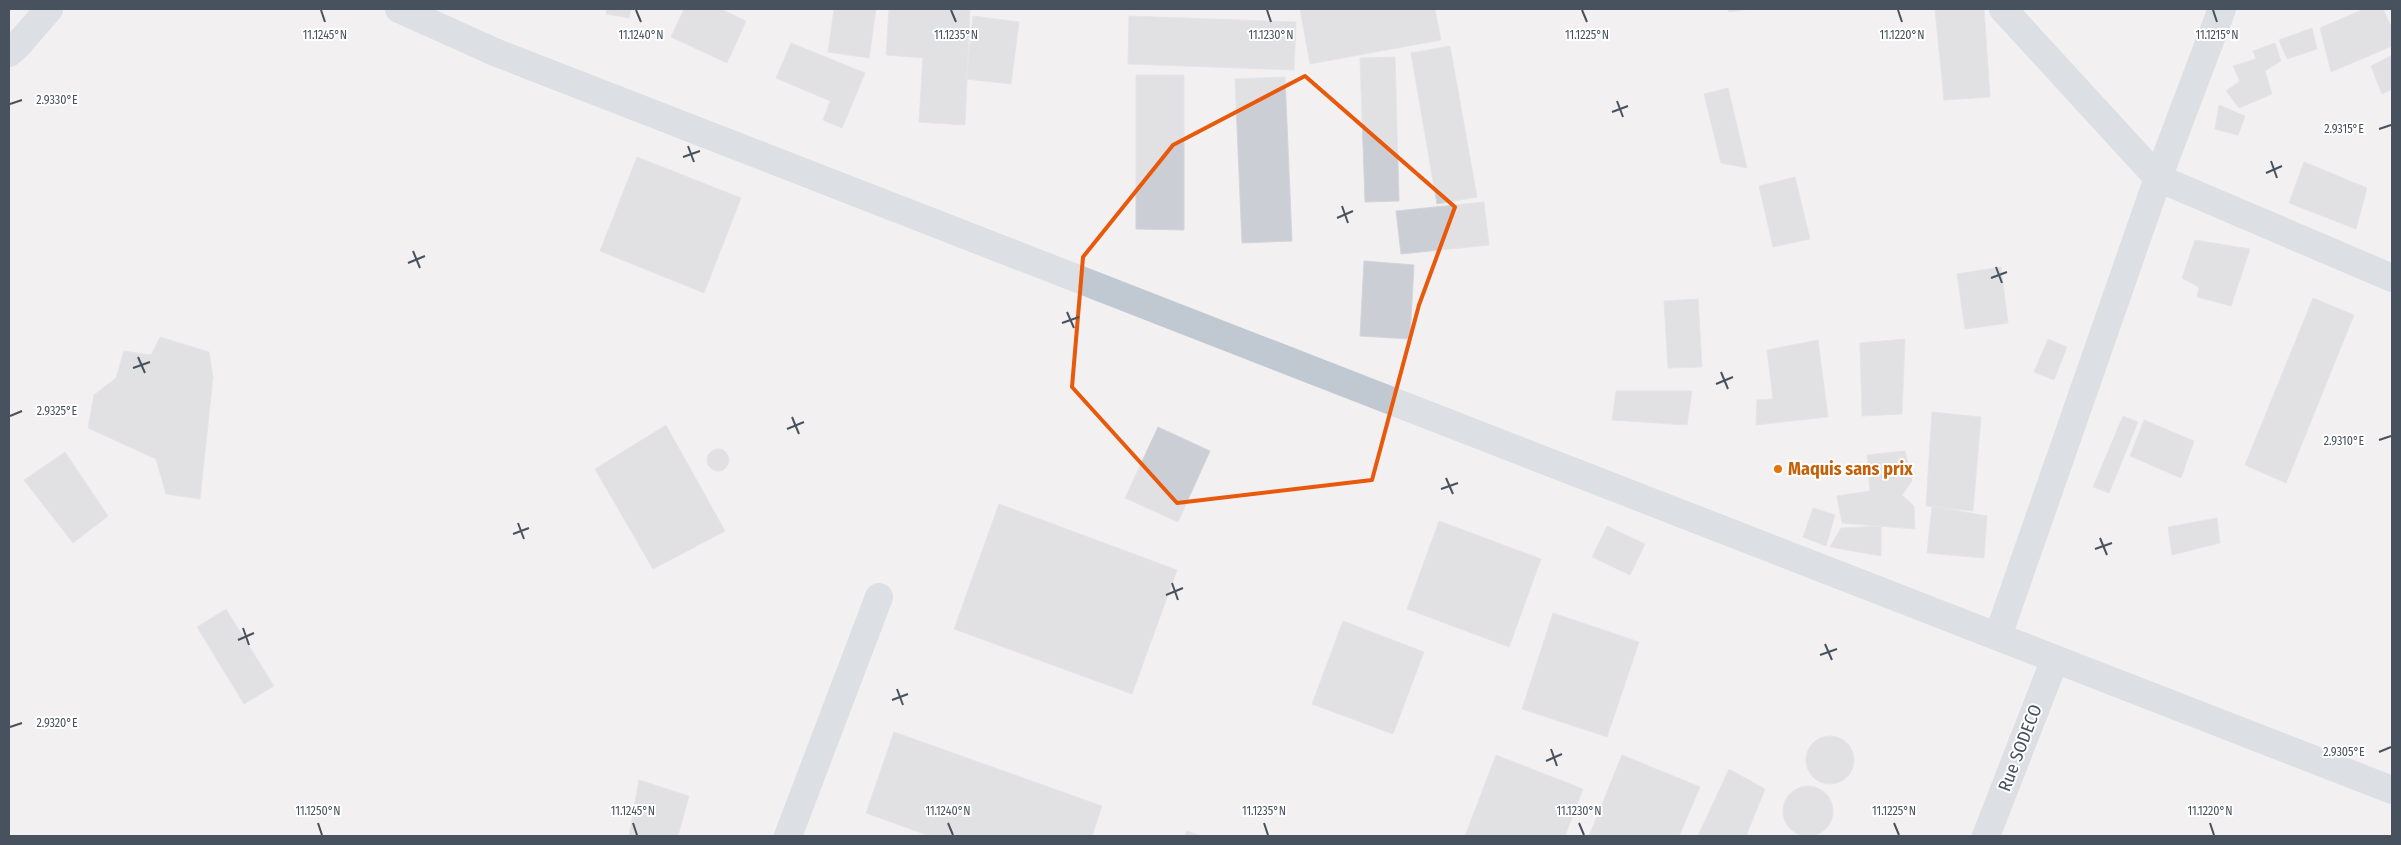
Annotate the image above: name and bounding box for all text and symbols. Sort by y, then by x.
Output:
text: 11.1245°N [303,28,347,42]
text: 11.1240°N [618,28,664,42]
text: 11.1235°N [934,28,978,42]
text: 11.1230°N [1248,28,1294,42]
text: 11.1225°N [1565,28,1609,42]
text: 11.1220°N [1880,28,1924,42]
text: 11.1215°N [2195,28,2239,42]
text: 2.9330°E [36,93,78,107]
text: 2.9315°E [2324,122,2364,136]
text: 2.9325°E [37,404,78,418]
text: 2.9310°E [2324,434,2365,448]
place label: Maquis sans prix [1788,458,1913,480]
marker: Maquis sans prix [1772,463,1784,475]
street label: Rue SODECO [1993,701,2047,795]
text: 2.9320°E [36,716,78,730]
text: 2.9305°E [2323,745,2365,759]
text: 11.1250°N [295,804,341,818]
text: 11.1245°N [611,804,655,818]
text: 11.1240°N [925,804,971,818]
text: 11.1235°N [1242,804,1286,818]
text: 11.1230°N [1556,804,1602,818]
text: 11.1225°N [1872,804,1916,818]
text: 11.1220°N [2188,804,2232,818]

